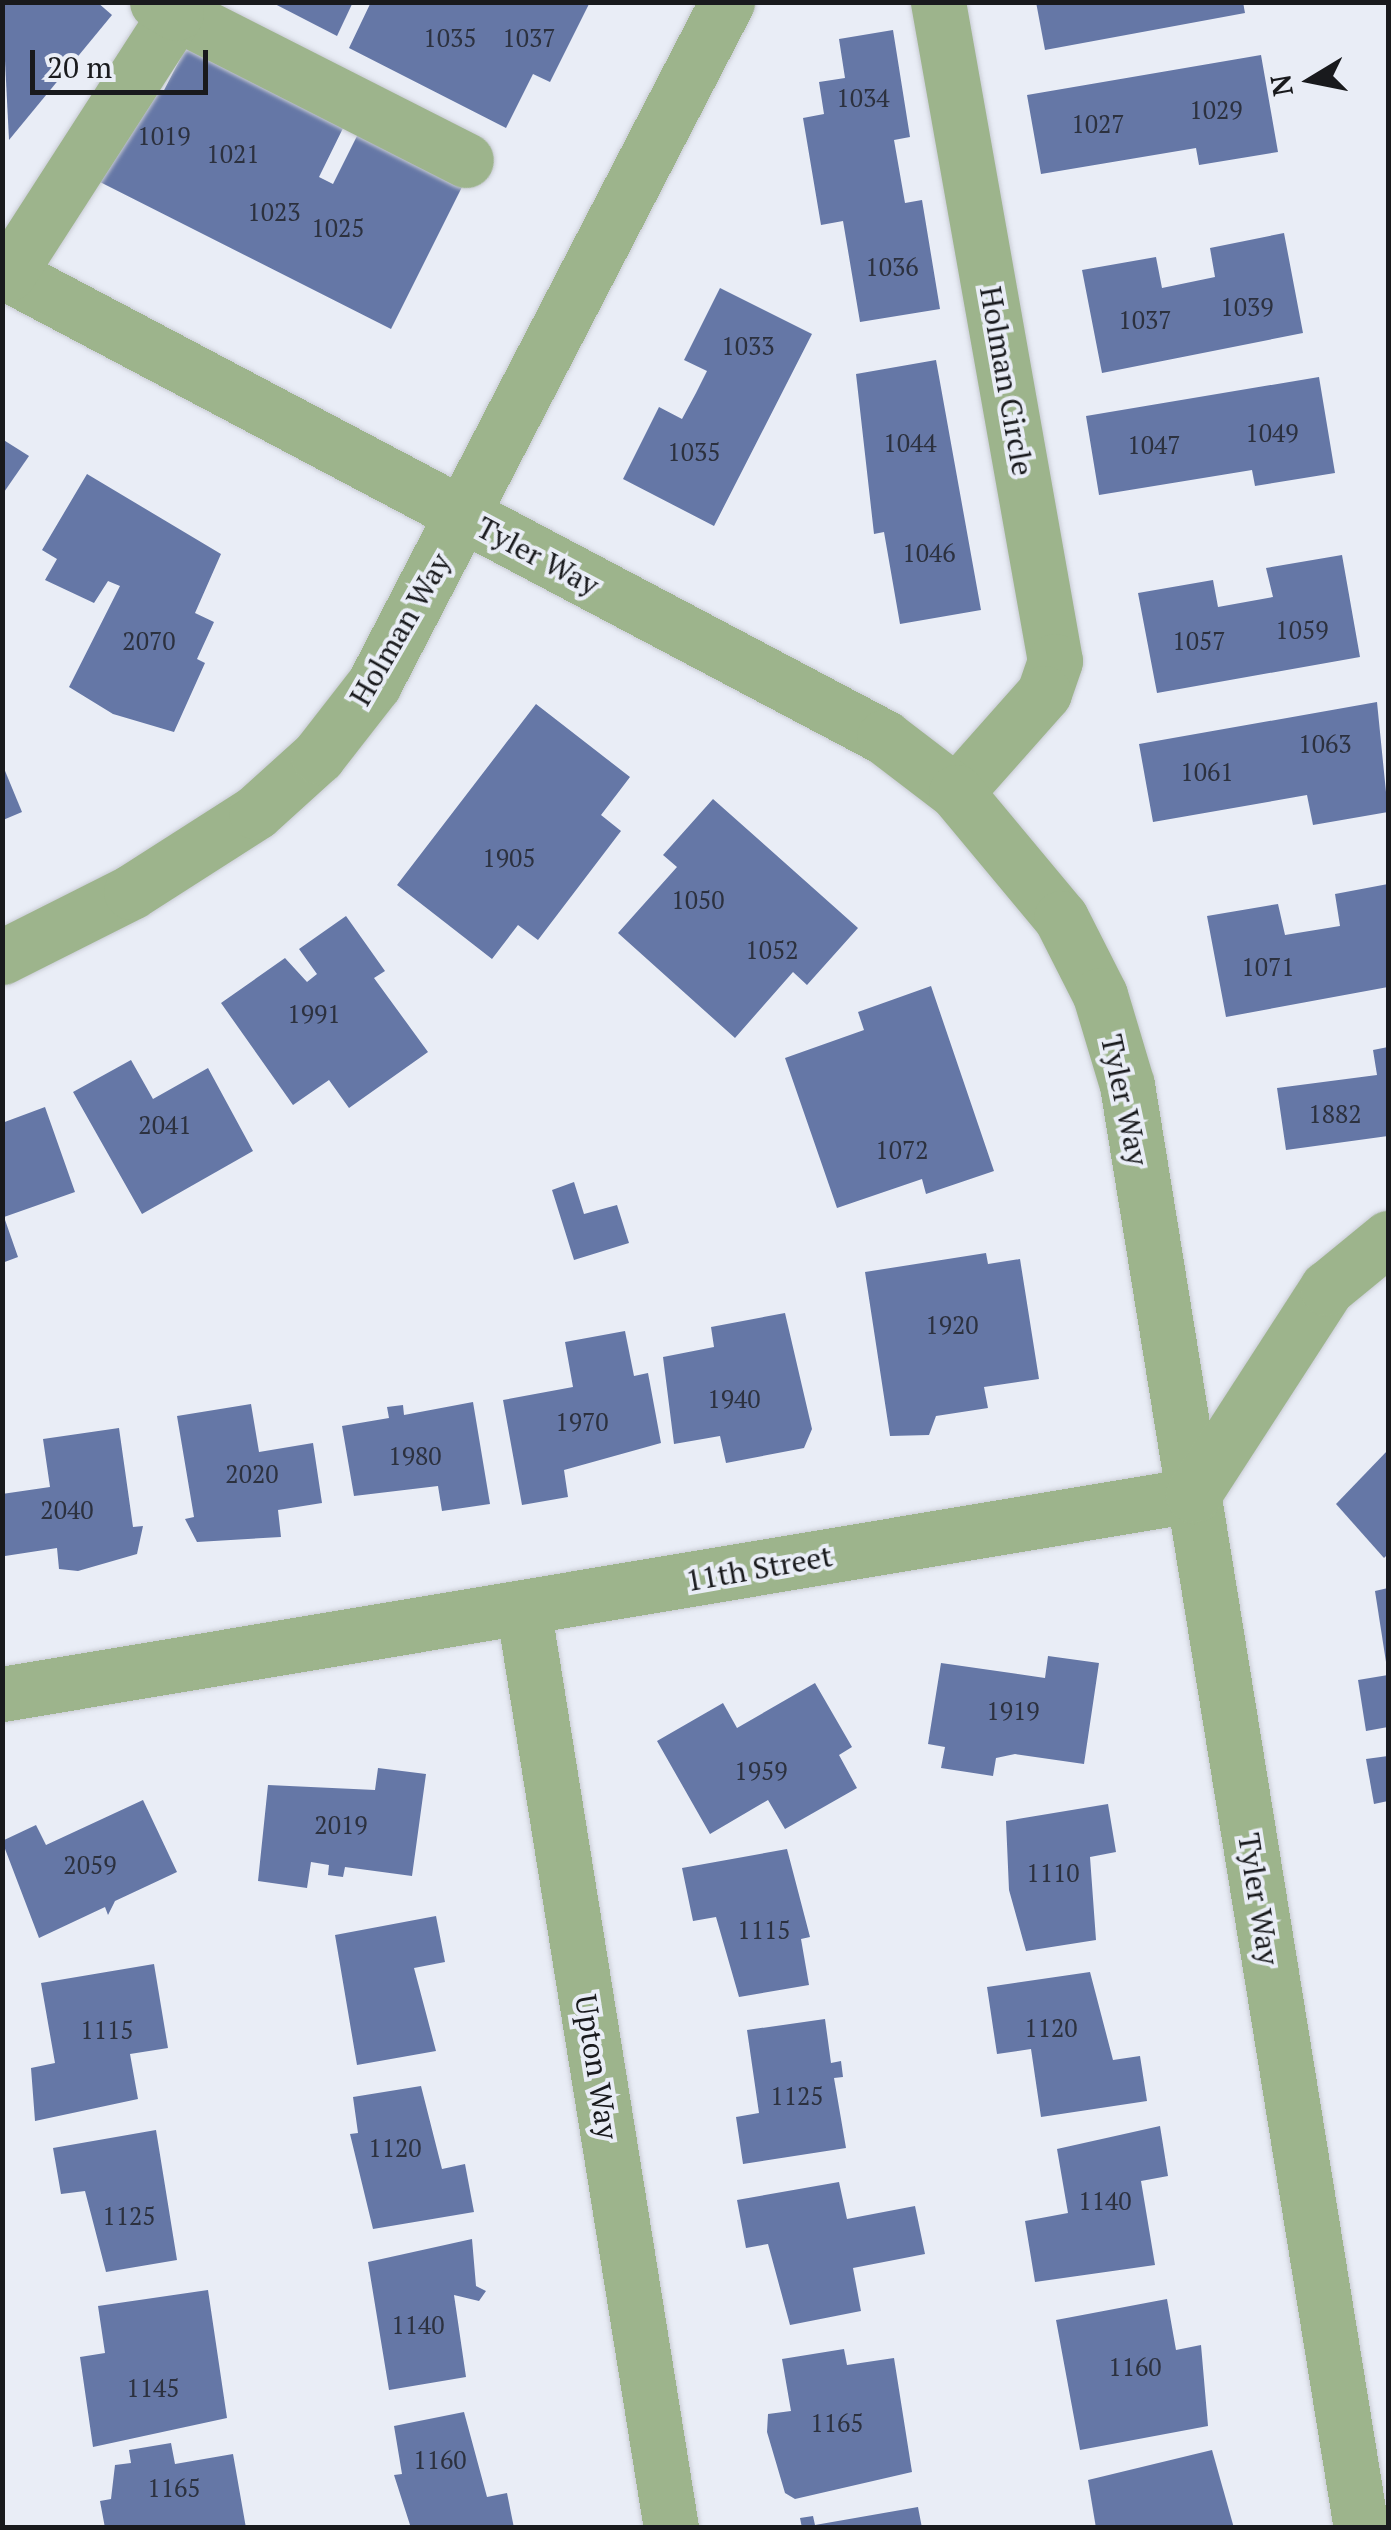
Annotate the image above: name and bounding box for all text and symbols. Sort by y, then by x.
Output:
house number: 1035 [423,23,477,53]
house number: 1037 [502,23,556,53]
scale bar [35,30,212,92]
north arrow [1261,30,1361,130]
text: 20 m [47,47,112,87]
text: N [1261,72,1301,99]
house number: 1034 [836,83,890,113]
house number: 1029 [1189,95,1243,125]
house number: 1027 [1071,109,1125,139]
house number: 1019 [137,121,191,151]
house number: 1021 [206,139,260,169]
house number: 1023 [247,197,301,227]
house number: 1025 [311,213,365,243]
house number: 1036 [865,252,919,282]
street label: Holman Circle [973,284,1041,478]
house number: 1039 [1220,292,1274,322]
house number: 1037 [1118,305,1172,335]
house number: 1033 [721,331,775,361]
house number: 1049 [1245,418,1299,448]
house number: 1044 [883,428,937,458]
house number: 1047 [1127,430,1181,460]
house number: 1035 [667,437,721,467]
street label: Tyler Way [471,509,605,603]
house number: 1046 [902,538,956,568]
street label: Holman Way [342,546,458,712]
house number: 1059 [1275,615,1329,645]
house number: 2070 [122,626,176,656]
house number: 1057 [1172,626,1226,656]
house number: 1063 [1298,729,1352,759]
house number: 1061 [1180,757,1234,787]
house number: 1905 [482,843,536,873]
house number: 1050 [671,885,725,915]
house number: 1052 [745,935,799,965]
house number: 1071 [1241,952,1295,982]
house number: 1991 [287,999,341,1029]
street label: Tyler Way [1094,1031,1156,1169]
house number: 1882 [1308,1099,1362,1129]
house number: 2041 [138,1110,192,1140]
house number: 1072 [875,1135,929,1165]
house number: 1920 [925,1310,979,1340]
house number: 1940 [707,1384,761,1414]
house number: 1970 [555,1407,609,1437]
house number: 1980 [388,1441,442,1471]
house number: 2020 [225,1459,279,1489]
house number: 2040 [40,1495,94,1525]
street label: 11th Street [683,1537,835,1599]
house number: 1919 [986,1696,1040,1726]
house number: 1959 [734,1756,788,1786]
house number: 2019 [314,1810,368,1840]
street label: Tyler Way [1231,1830,1287,1968]
house number: 2059 [63,1850,117,1880]
house number: 1110 [1026,1858,1080,1888]
house number: 1115 [737,1915,791,1945]
street label: Upton Way [568,1992,626,2142]
house number: 1120 [1024,2013,1078,2043]
house number: 1115 [80,2015,134,2045]
house number: 1125 [770,2081,824,2111]
house number: 1120 [368,2133,422,2163]
house number: 1140 [1078,2186,1132,2216]
house number: 1125 [102,2201,156,2231]
house number: 1140 [391,2310,445,2340]
house number: 1160 [1108,2352,1162,2382]
house number: 1145 [126,2373,180,2403]
house number: 1165 [810,2408,864,2438]
house number: 1160 [413,2445,467,2475]
house number: 1165 [147,2473,201,2503]

